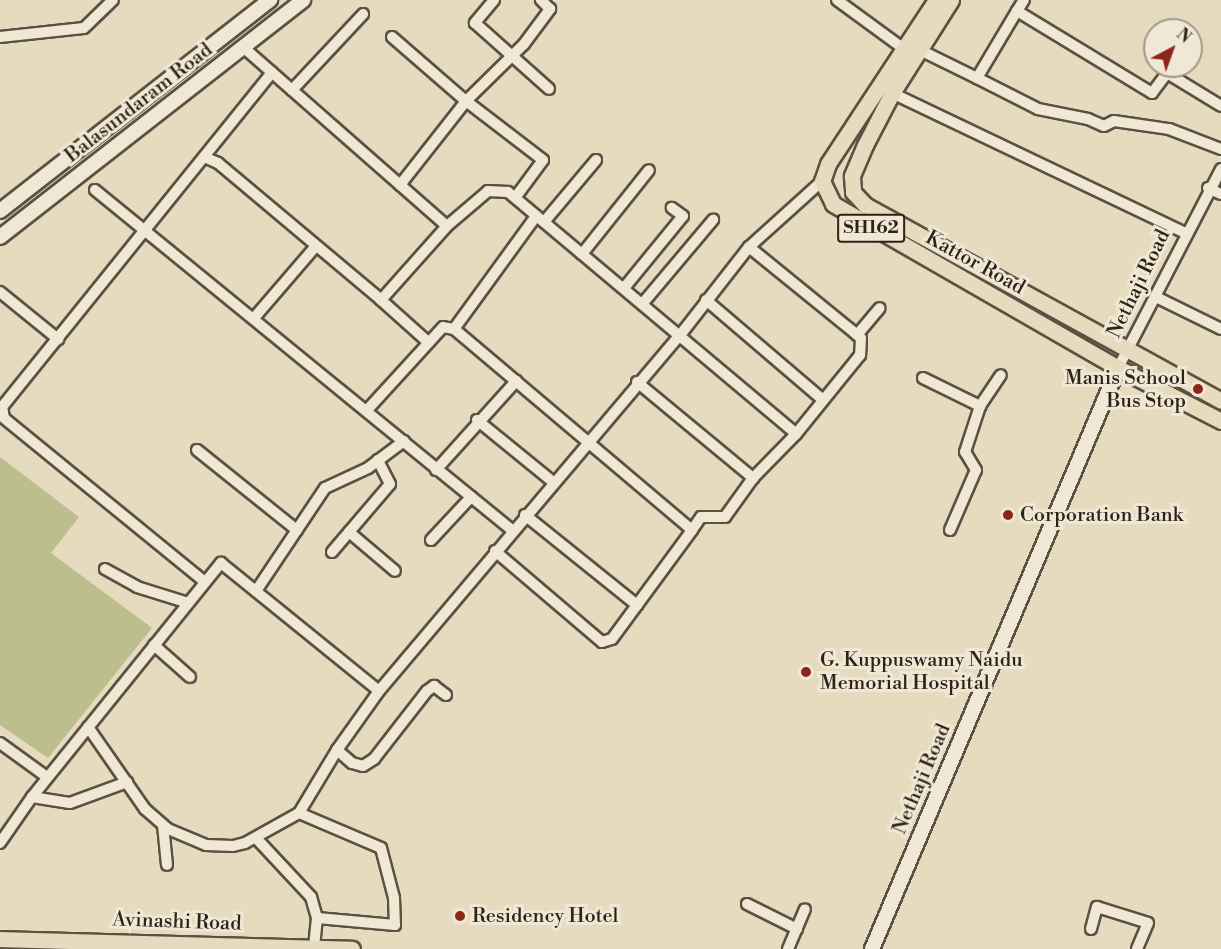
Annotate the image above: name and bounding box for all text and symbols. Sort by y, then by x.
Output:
north arrow [1143,18,1203,78]
text: N [1172,24,1195,48]
street label: Balasundaram Road [61,38,217,168]
road number: SH162 [836,213,906,243]
street label: Kattor Road [921,226,1029,300]
street label: Nethaji Road [1102,226,1176,342]
place label: Manis School Bus Stop [1065,366,1186,413]
marker: Manis School Bus Stop [1191,382,1205,396]
place label: Corporation Bank [1020,503,1183,527]
marker: Corporation Bank [1001,508,1015,522]
place label: G. Kuppuswamy Naidu Memorial Hospital [820,648,1023,695]
marker: G. Kuppuswamy Naidu Memorial Hospital [797,663,815,681]
street label: Nethaji Road [888,720,956,838]
place label: Residency Hotel [472,904,618,928]
street label: Avinashi Road [112,908,242,936]
marker: Residency Hotel [453,909,467,923]

